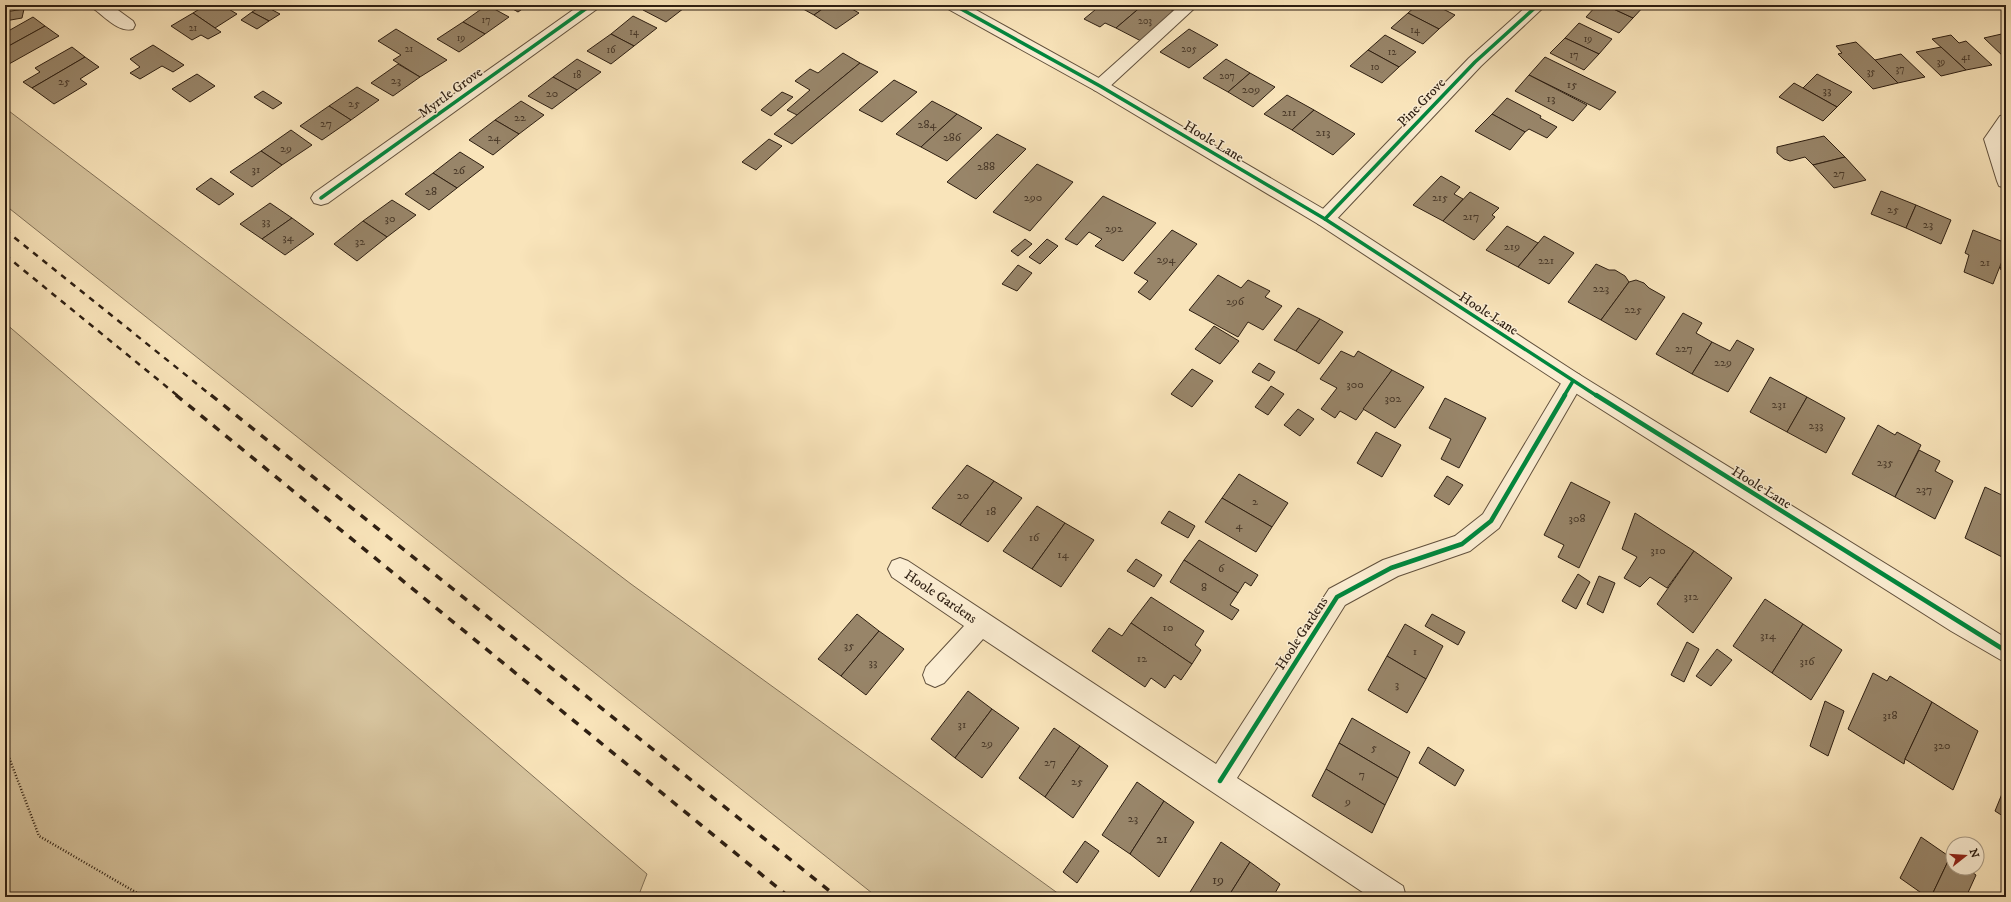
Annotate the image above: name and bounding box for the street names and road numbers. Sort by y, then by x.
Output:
street label: Myrtle Grove [415,63,487,122]
street label: Pine Grove [1394,74,1450,131]
street label: Hoole Lane [1180,117,1247,167]
street label: Hoole Lane [1455,288,1522,340]
street label: Hoole Lane [1728,462,1795,513]
street label: Hoole Gardens [901,566,980,628]
street label: Hoole Gardens [1271,593,1332,674]

